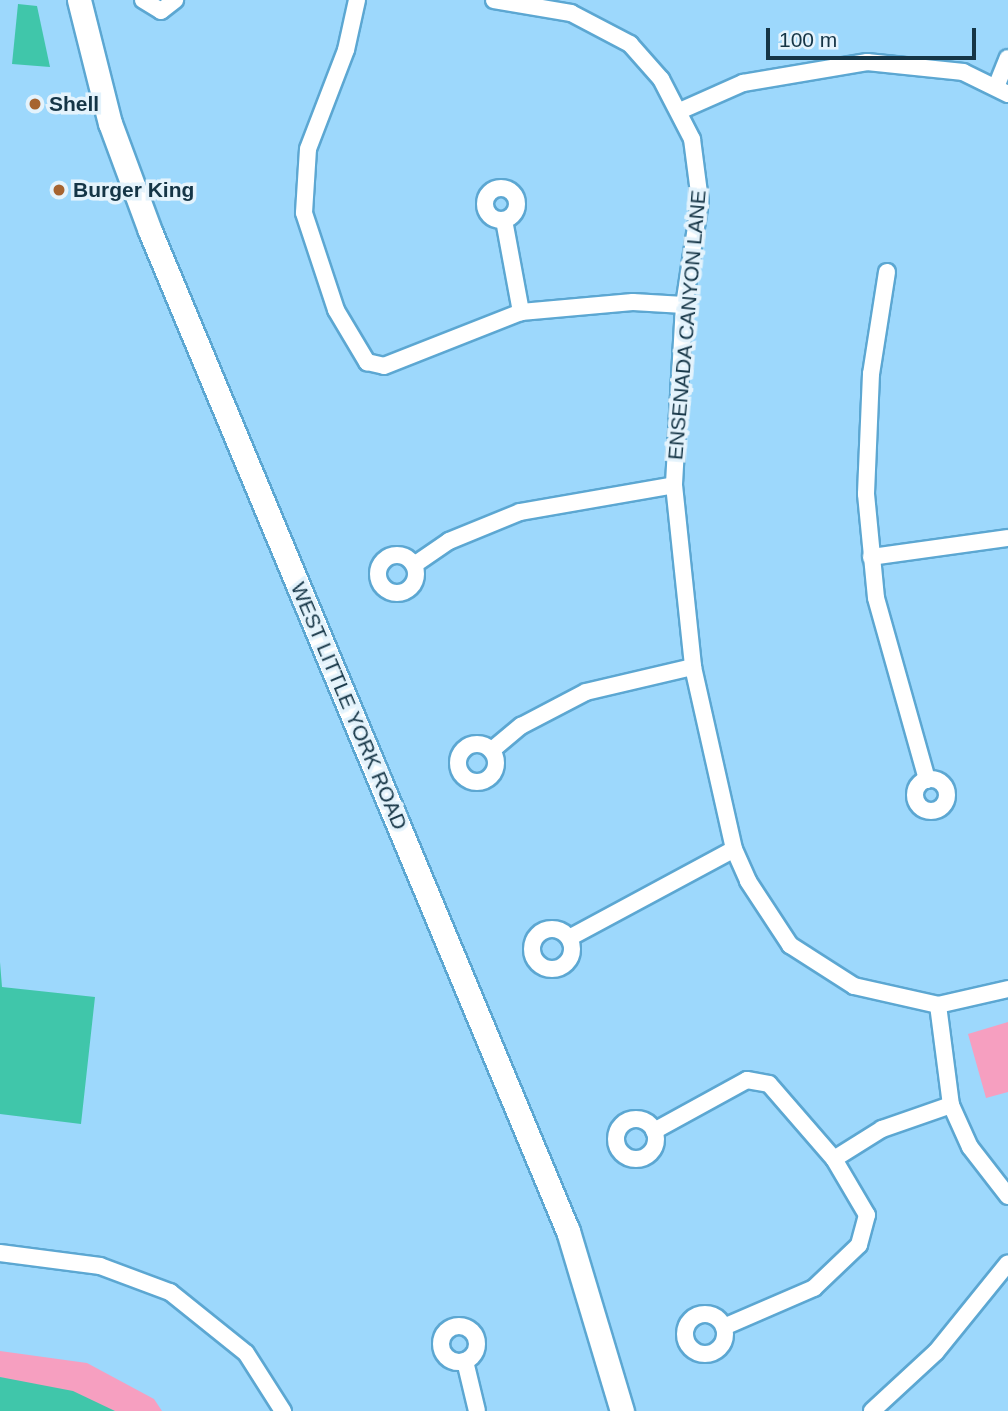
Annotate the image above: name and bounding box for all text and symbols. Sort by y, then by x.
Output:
scale bar [770,14,980,58]
text: 100 m [779,28,837,51]
place label: Shell [49,91,99,117]
marker: Shell [27,96,43,112]
place label: Burger King [73,177,194,203]
marker: Burger King [51,182,67,198]
street label: ENSENADA CANYON LANE [663,188,711,462]
street label: WEST LITTLE YORK ROAD [285,578,413,834]

